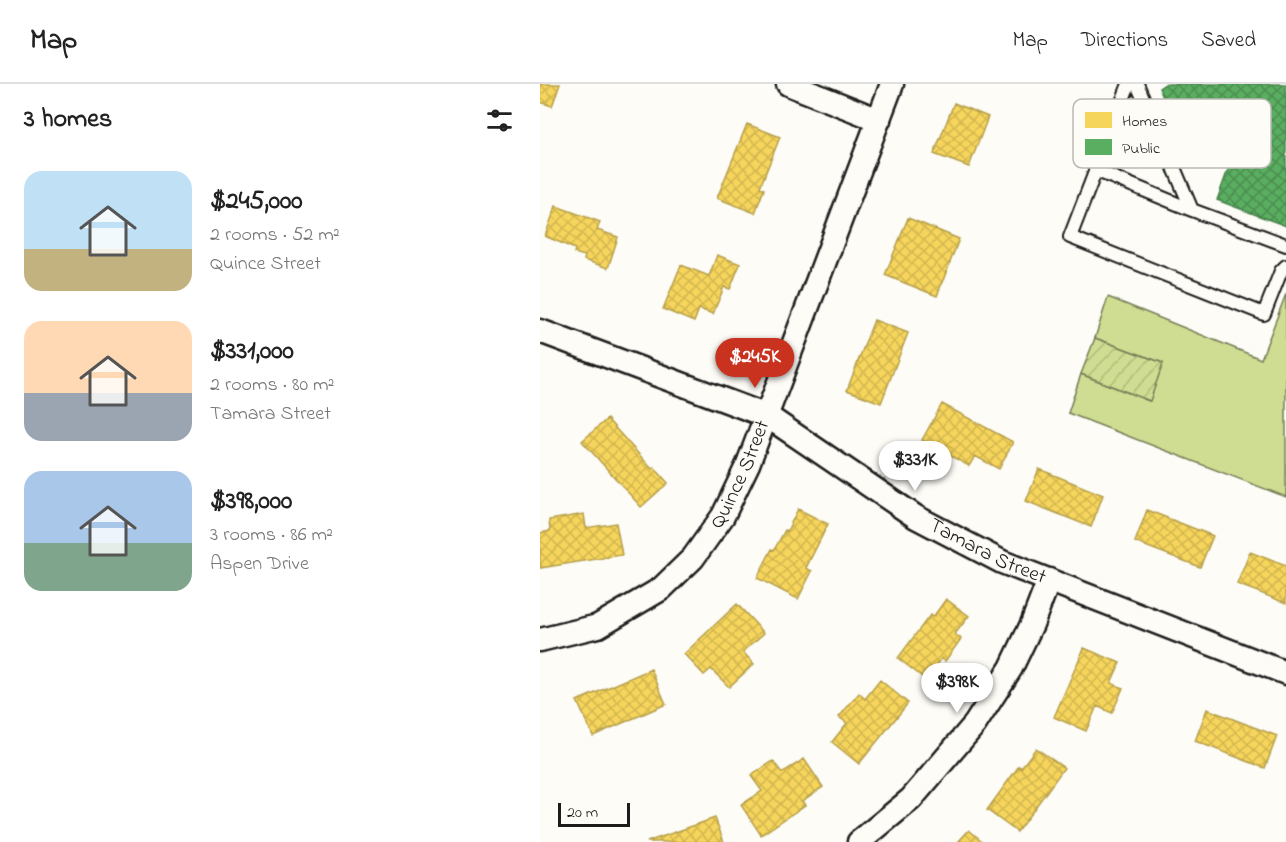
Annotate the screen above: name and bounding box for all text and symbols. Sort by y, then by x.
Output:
text: Map [30,21,77,62]
text: Map [1012,26,1048,56]
text: Directions [1081,26,1168,56]
text: Saved [1201,26,1256,56]
legend [1073,99,1271,168]
text: 3 homes [24,101,112,139]
icon: filters [483,104,516,137]
text: Homes [1122,110,1167,134]
text: Public [1122,137,1161,161]
text: $245,000 [210,183,302,221]
icon: home [72,195,144,267]
text: 2 rooms · 52 m² [210,221,340,250]
text: Quince Street [210,250,321,279]
text: $331,000 [210,333,294,371]
pin: $245K [713,338,797,389]
text: $245K [729,343,781,372]
icon: home [72,345,144,417]
text: 2 rooms · 80 m² [210,371,335,400]
text: Tamara Street [210,400,331,429]
street label: Quince Street [703,416,778,535]
pin: $331K [873,441,957,492]
text: $331K [893,446,937,475]
text: $398,000 [210,483,292,521]
icon: home [72,495,144,567]
street label: Tamara Street [923,511,1050,593]
text: 3 rooms · 86 m² [210,521,333,550]
text: Aspen Drive [210,550,309,579]
pin: $398K [915,663,999,714]
text: $398K [935,668,979,697]
scale bar [558,800,630,828]
text: 20 m [567,801,598,825]

